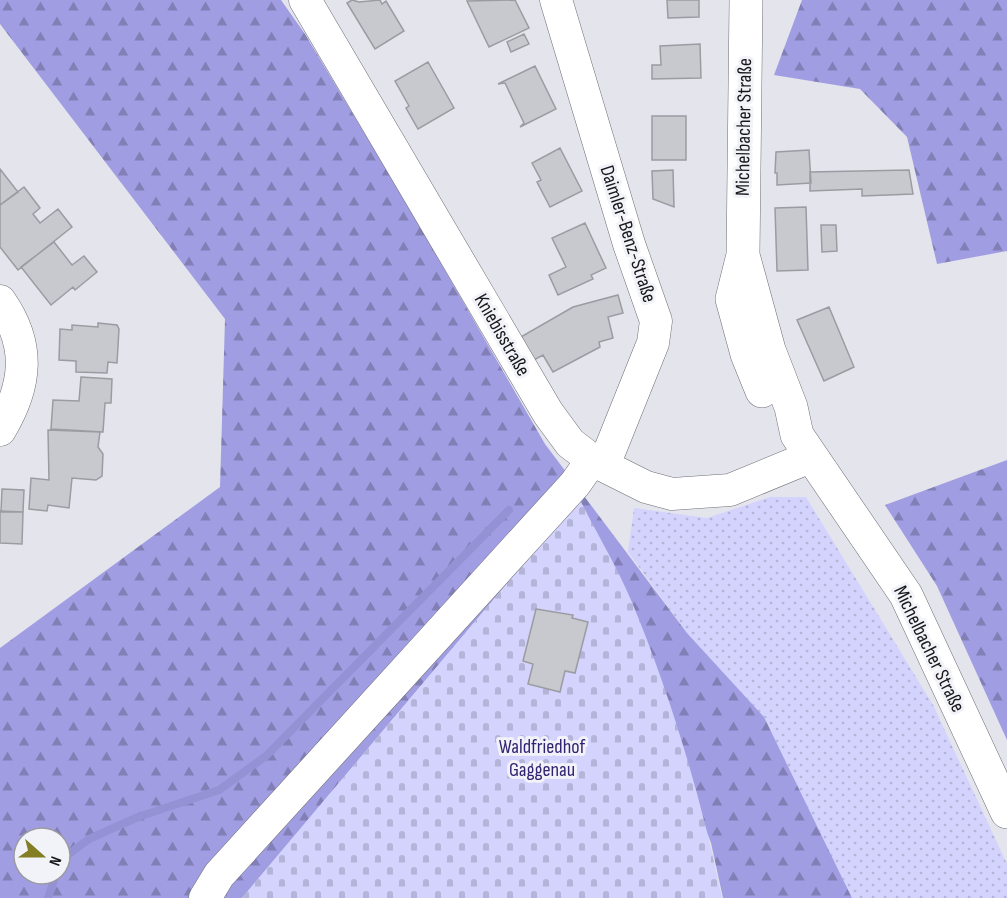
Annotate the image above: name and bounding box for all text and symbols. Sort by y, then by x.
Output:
street label: Michelbacher Straße [731,58,757,196]
street label: Daimler-Benz-Straße [595,162,661,306]
street label: Kniebisstraße [469,290,535,380]
street label: Michelbacher Straße [888,582,970,716]
park label: Waldfriedhof Gaggenau [499,735,585,782]
north arrow [12,826,72,886]
text: N [44,853,65,868]

